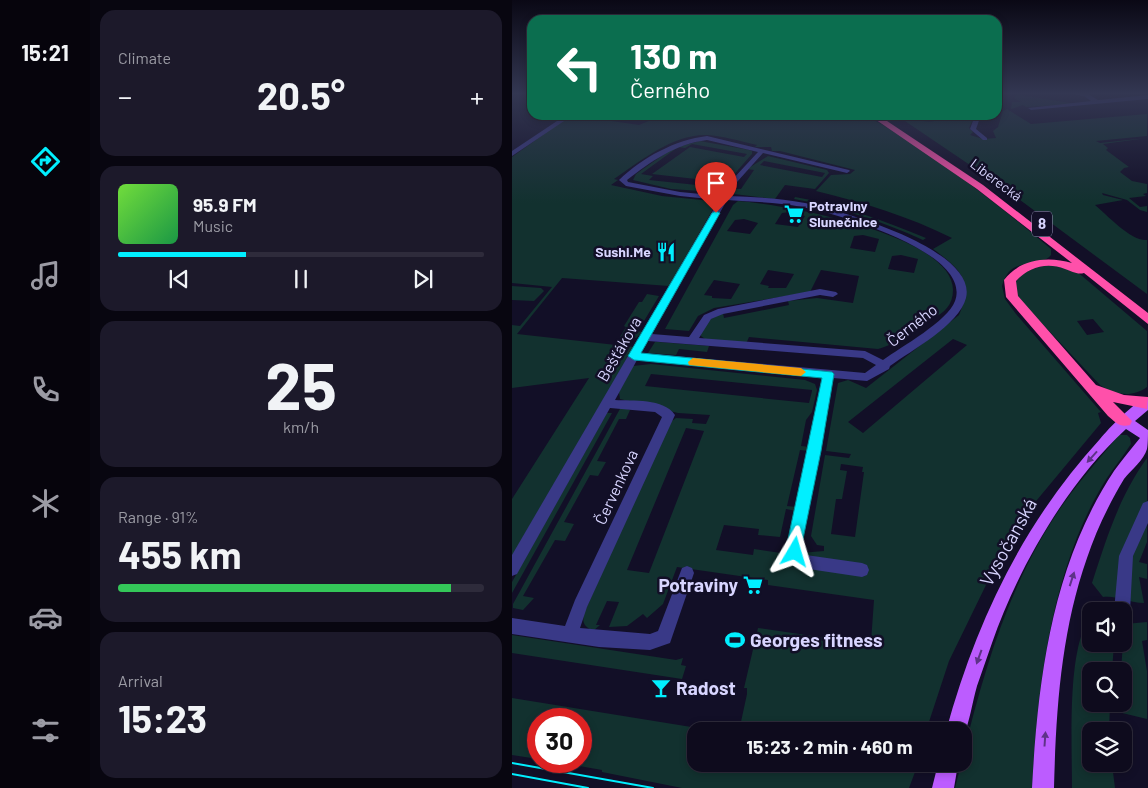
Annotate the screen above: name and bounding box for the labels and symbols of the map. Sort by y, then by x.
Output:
street label: Liberecká [967,155,1026,205]
pin [695,162,737,213]
place label: Potraviny Slunečnice [809,197,878,230]
supermarket icon: Potraviny Slunečnice [783,203,805,225]
road number: 8 [1032,212,1052,236]
restaurant icon: Sushi.Me [655,241,677,263]
place label: Sushi.Me [595,243,651,260]
street label: Černého [883,299,941,350]
street label: Bešťákova [592,313,645,385]
street label: Červenkova [590,446,641,527]
one-way arrow [1086,450,1098,462]
street label: Vysočanská [974,494,1041,590]
position arrow [768,525,820,577]
one-way arrow [1069,572,1076,587]
place label: Potraviny [658,573,738,596]
supermarket icon: Potraviny [742,574,764,596]
place label: Georges fitness [750,628,882,651]
sports icon: Georges fitness [724,629,746,651]
one-way arrow [975,650,983,665]
place label: Radost [676,676,736,699]
bar icon: Radost [650,677,672,699]
speed limit sign: 30 [527,708,592,773]
one-way arrow [1042,731,1050,747]

